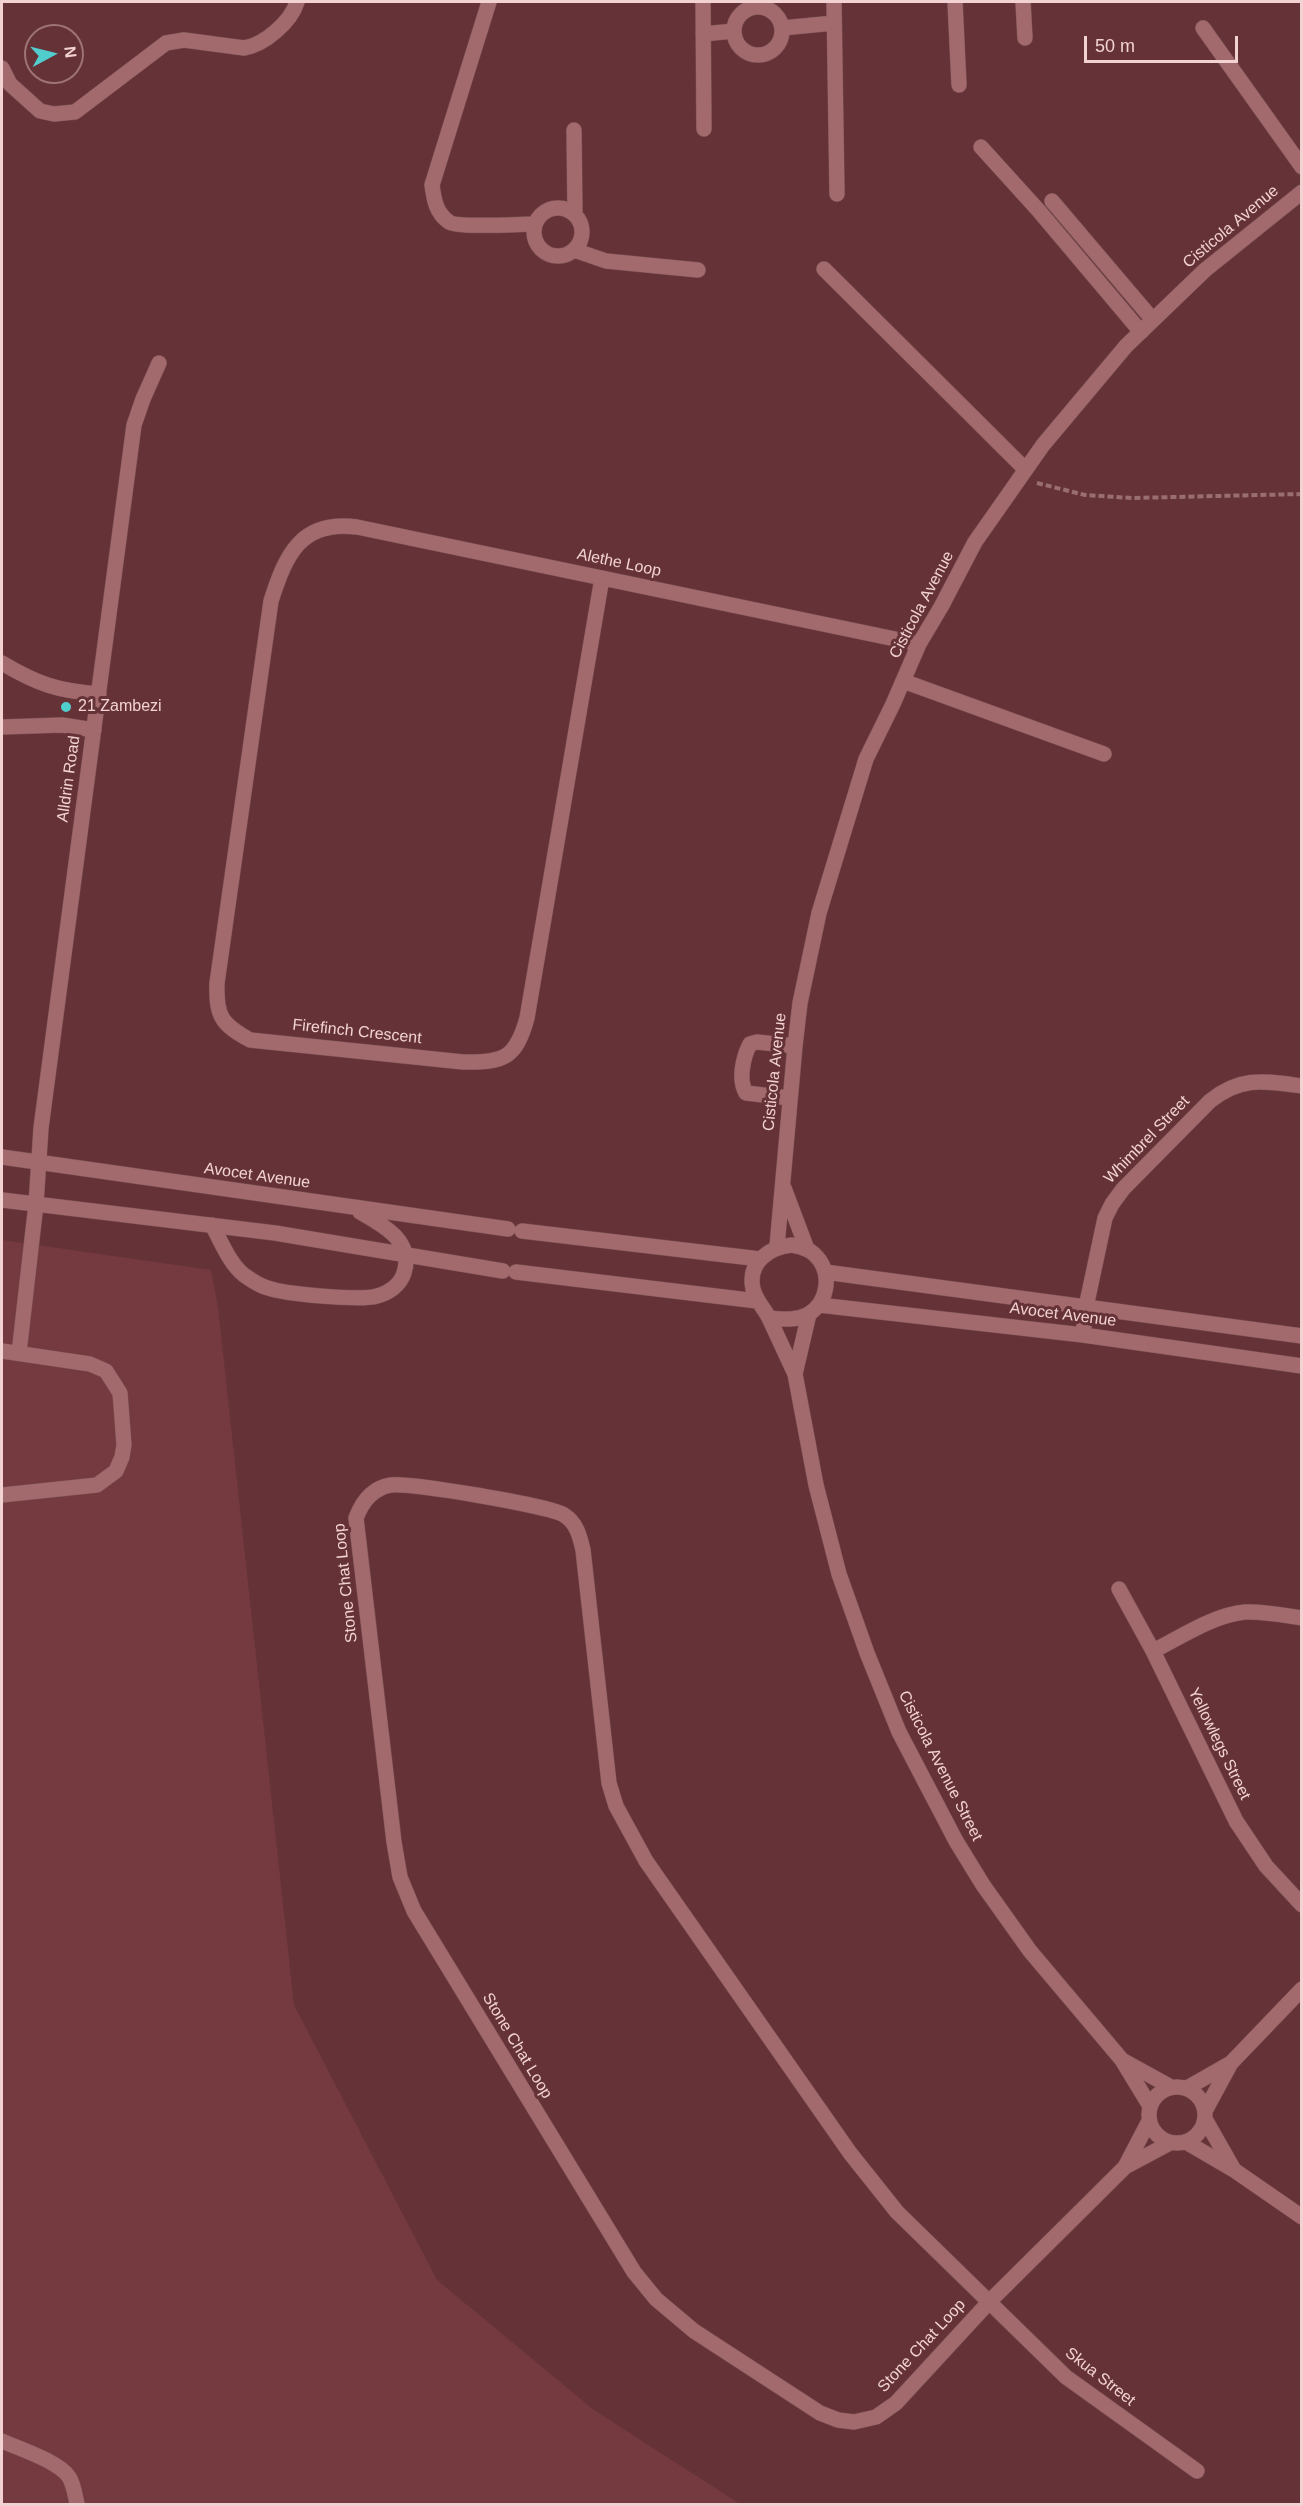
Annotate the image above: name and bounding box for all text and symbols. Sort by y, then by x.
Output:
north arrow [24,24,84,84]
scale bar [1087,24,1242,62]
text: 50 m [1095,36,1135,56]
text: N [61,45,80,59]
street label: Cisticola Avenue [1179,181,1283,273]
street label: Alethe Loop [575,545,663,581]
street label: Cisticola Avenue [886,548,958,662]
place label: 21 Zambezi [78,697,162,717]
marker: 21 Zambezi [59,700,73,714]
street label: Alldrin Road [53,735,85,823]
street label: Cisticola Avenue [759,1012,791,1132]
street label: Firefinch Crescent [291,1016,423,1048]
street label: Whimbrel Street [1100,1092,1194,1188]
street label: Avocet Avenue [203,1159,311,1193]
street label: Avocet Avenue [1009,1299,1117,1331]
street label: Stone Chat Loop [330,1522,362,1644]
street label: Yellowlegs Street [1184,1685,1254,1803]
street label: Cisticola Avenue Street [894,1688,986,1844]
street label: Stone Chat Loop [478,1990,556,2102]
street label: Stone Chat Loop [874,2296,970,2396]
street label: Skua Street [1061,2344,1139,2410]

